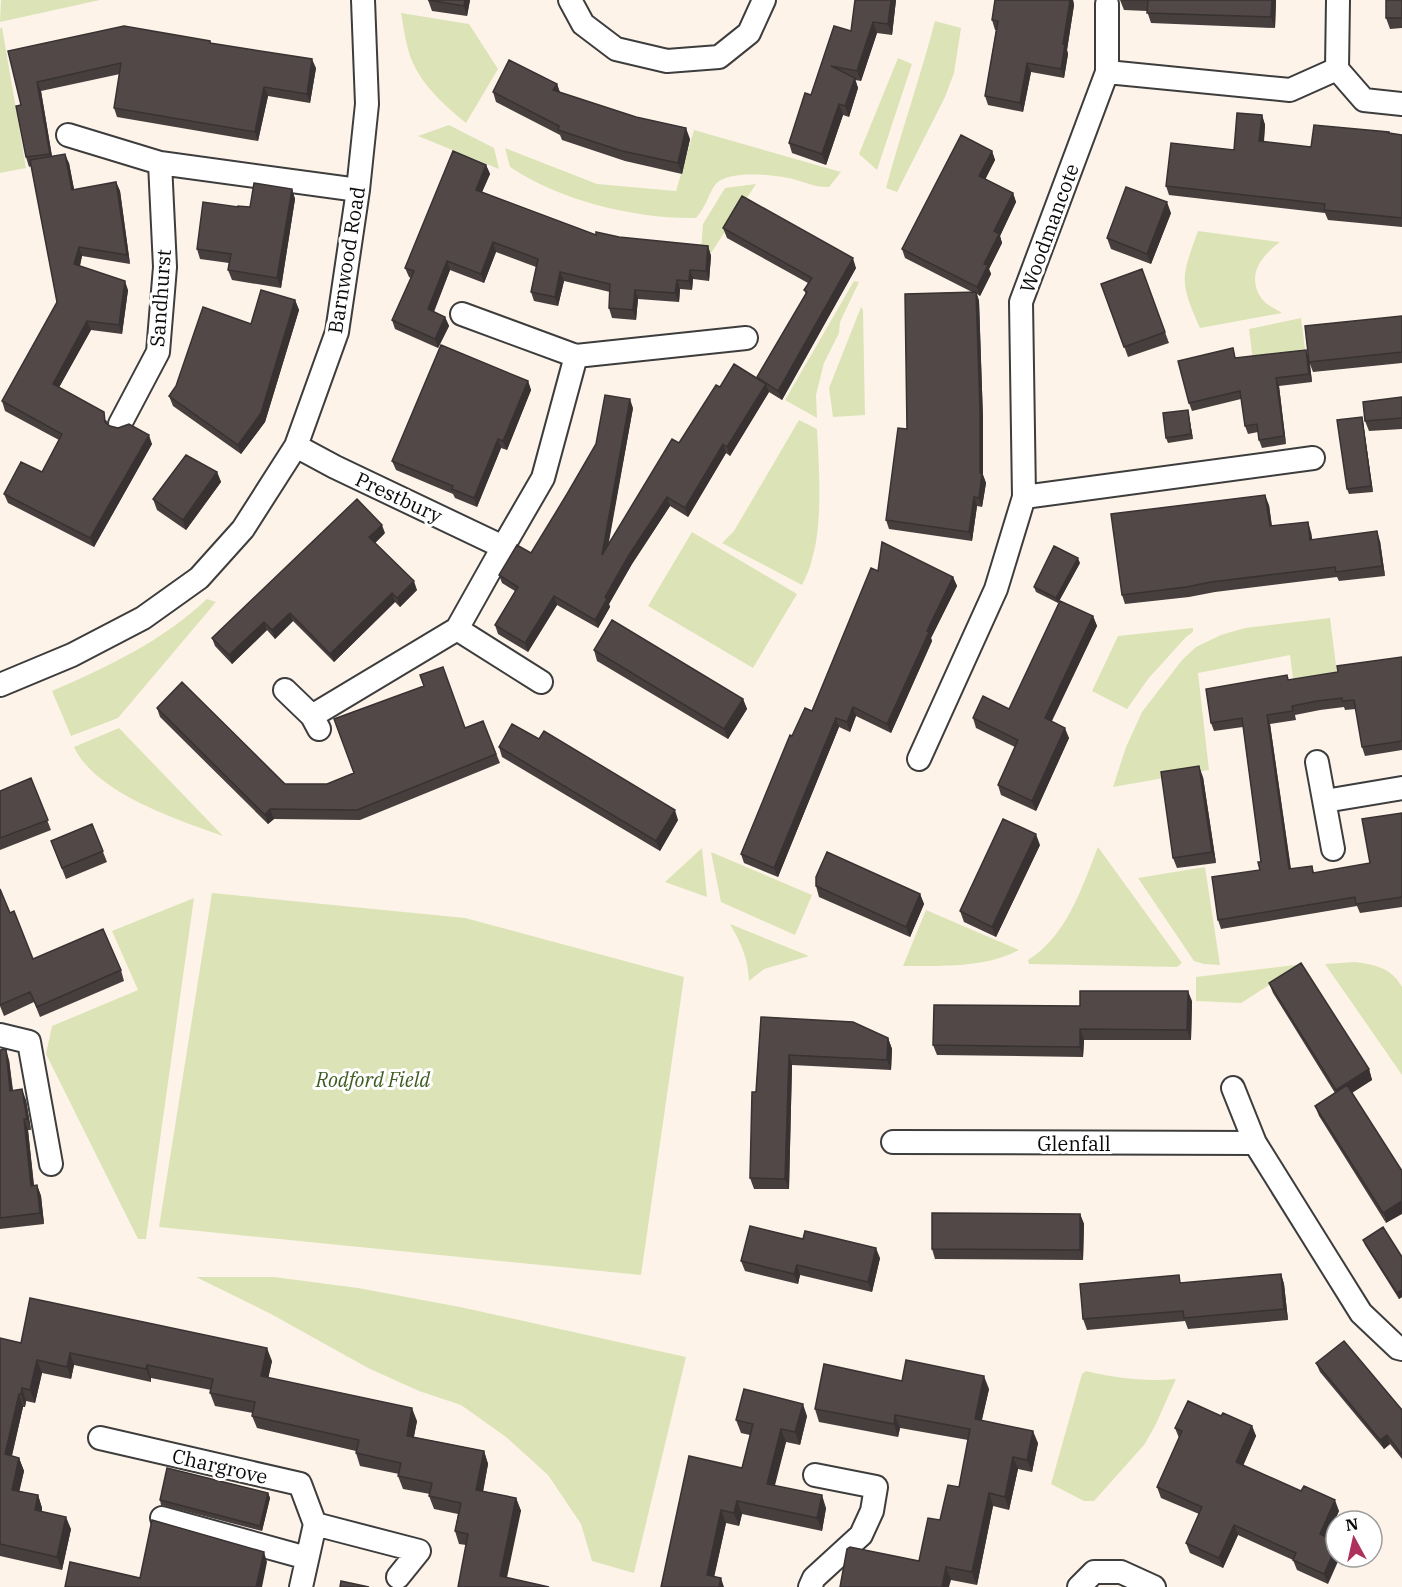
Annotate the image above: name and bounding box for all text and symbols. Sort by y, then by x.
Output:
street label: Woodmancote [1013,160,1085,296]
street label: Barnwood Road [321,184,371,336]
street label: Sandhurst [143,248,177,348]
street label: Prestbury [351,465,447,529]
park label: Rodford Field [315,1066,431,1093]
street label: Glenfall [1037,1130,1111,1157]
street label: Chargrove [170,1442,270,1490]
north arrow [1324,1509,1384,1569]
text: N [1344,1513,1360,1535]

